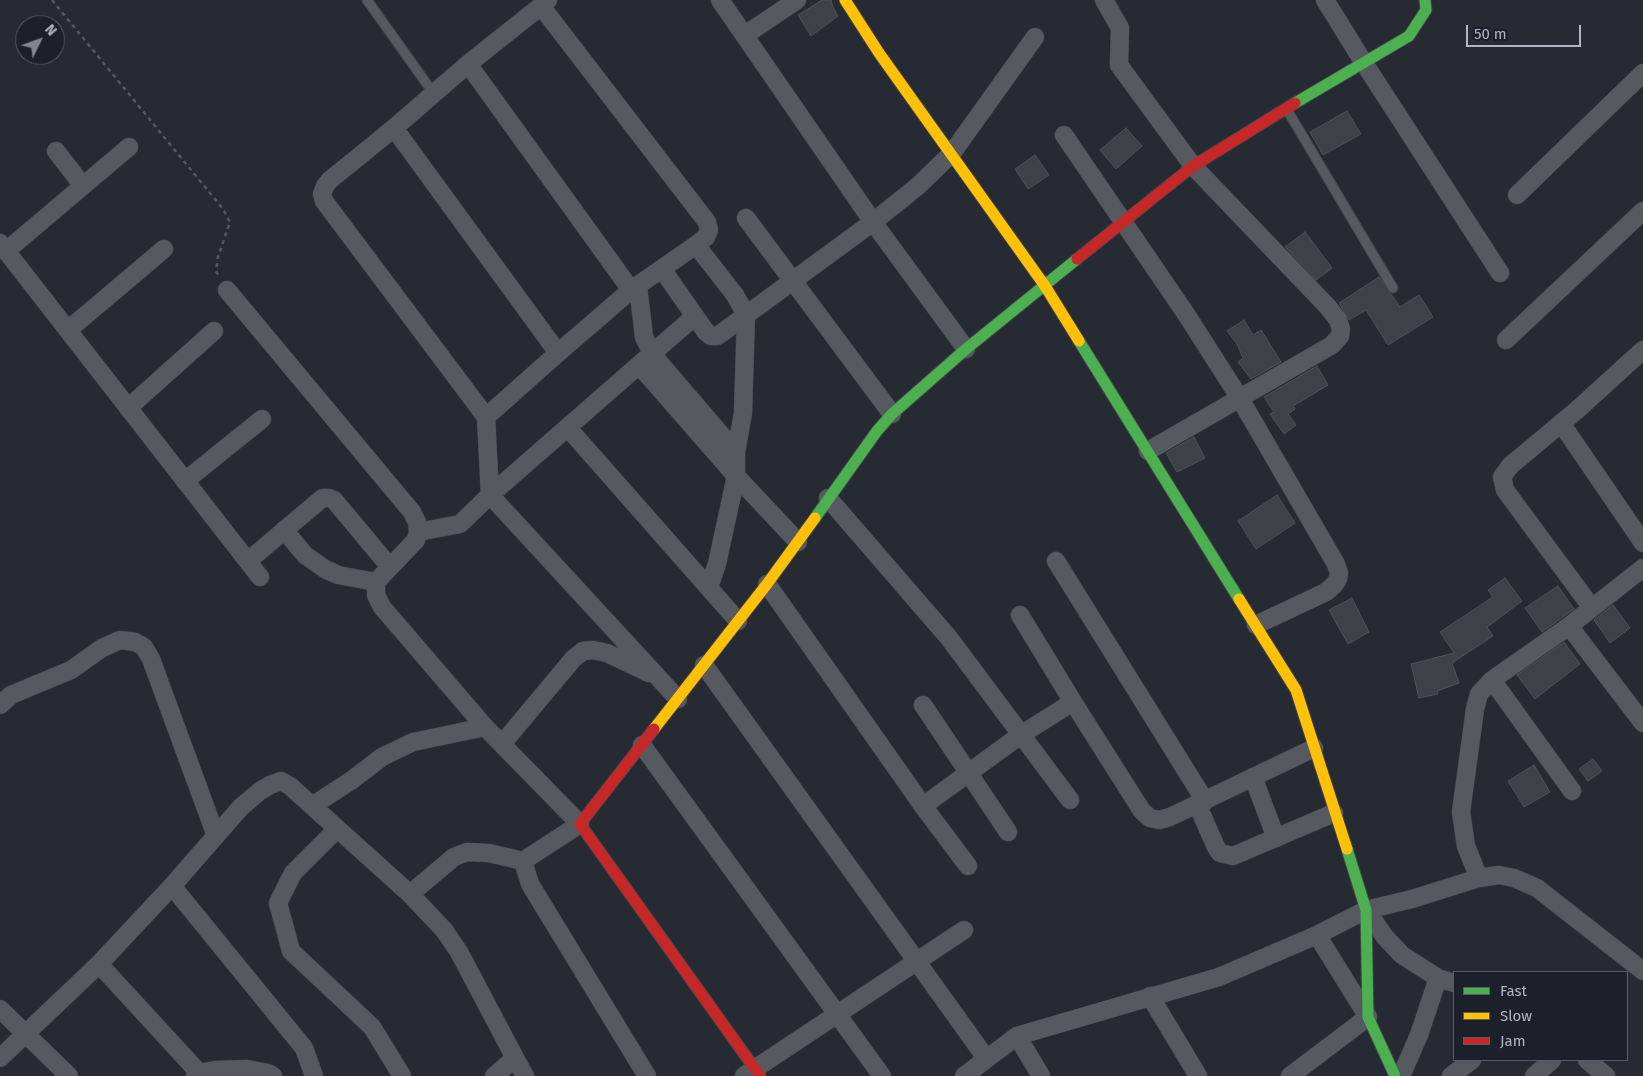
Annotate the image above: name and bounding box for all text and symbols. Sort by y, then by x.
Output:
north arrow [15,15,65,65]
scale bar [1468,15,1583,47]
text: N [41,21,60,39]
text: 50 m [1474,25,1507,43]
legend [1453,971,1628,1061]
text: Fast [1500,982,1527,1000]
text: Slow [1500,1007,1532,1025]
text: Jam [1500,1032,1526,1050]

